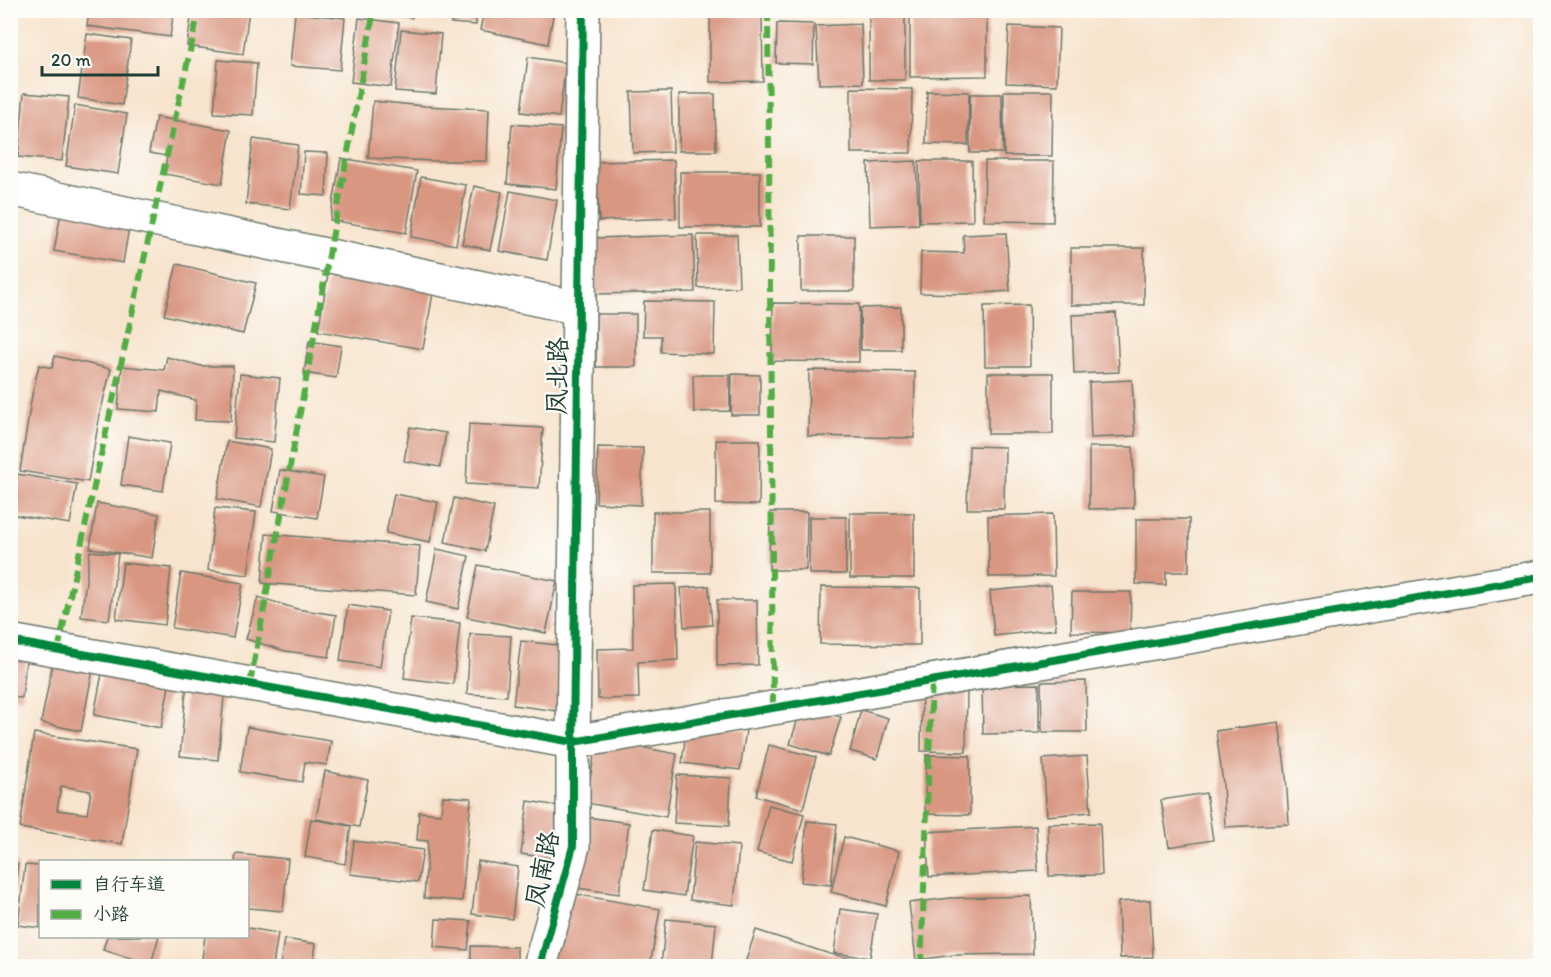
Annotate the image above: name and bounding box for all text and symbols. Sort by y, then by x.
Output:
scale bar [42,39,158,77]
text: 20 m [51,49,91,71]
street label: 凤北路 [540,337,574,415]
street label: 凤南路 [518,828,566,910]
legend [39,860,249,938]
text: 自行车道 [93,873,165,895]
text: 小路 [93,903,129,925]

